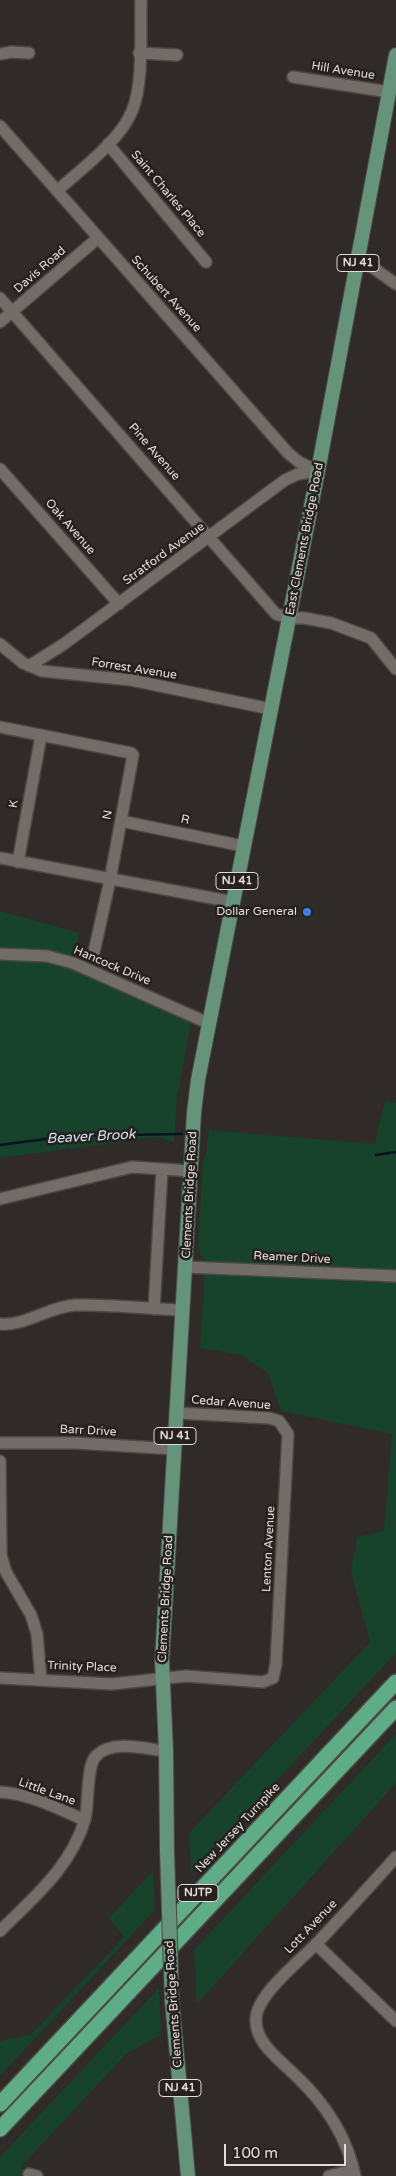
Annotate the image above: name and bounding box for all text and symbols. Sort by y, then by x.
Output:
street label: Hill Avenue [310,59,376,83]
street label: Saint Charles Place [128,148,208,240]
street label: Davis Road [11,244,69,296]
street label: Schubert Avenue [128,253,204,335]
road number: NJ 41 [337,254,379,272]
street label: Pine Avenue [125,420,183,484]
street label: East Clements Bridge Road [283,461,327,617]
street label: Oak Avenue [42,496,98,558]
street label: Stratford Avenue [120,520,208,588]
street label: Forrest Avenue [90,655,178,683]
street label: K [6,799,22,809]
street label: N [100,809,116,821]
street label: R [179,812,191,828]
road number: NJ 41 [216,872,258,889]
place label: Dollar General [216,905,297,919]
marker: Dollar General [301,906,313,918]
street label: Hancock Drive [71,943,153,989]
water label: Beaver Brook [46,1126,136,1148]
street label: Clements Bridge Road [179,1131,201,1259]
street label: Reamer Drive [253,1249,331,1267]
street label: Cedar Avenue [191,1393,271,1413]
street label: Barr Drive [59,1422,117,1440]
road number: NJ 41 [154,1428,196,1444]
street label: Lenton Avenue [260,1506,278,1592]
street label: Clements Bridge Road [155,1535,177,1663]
street label: Trinity Place [47,1659,117,1675]
street label: Little Lane [16,1775,78,1809]
street label: New Jersey Turnpike [193,1780,283,1876]
road number: NJTP [178,1885,218,1902]
street label: Lott Avenue [282,1897,340,1957]
street label: Clements Bridge Road [162,1940,186,2068]
road number: NJ 41 [159,2080,201,2096]
scale bar [226,2134,348,2166]
text: 100 m [232,2144,278,2162]

